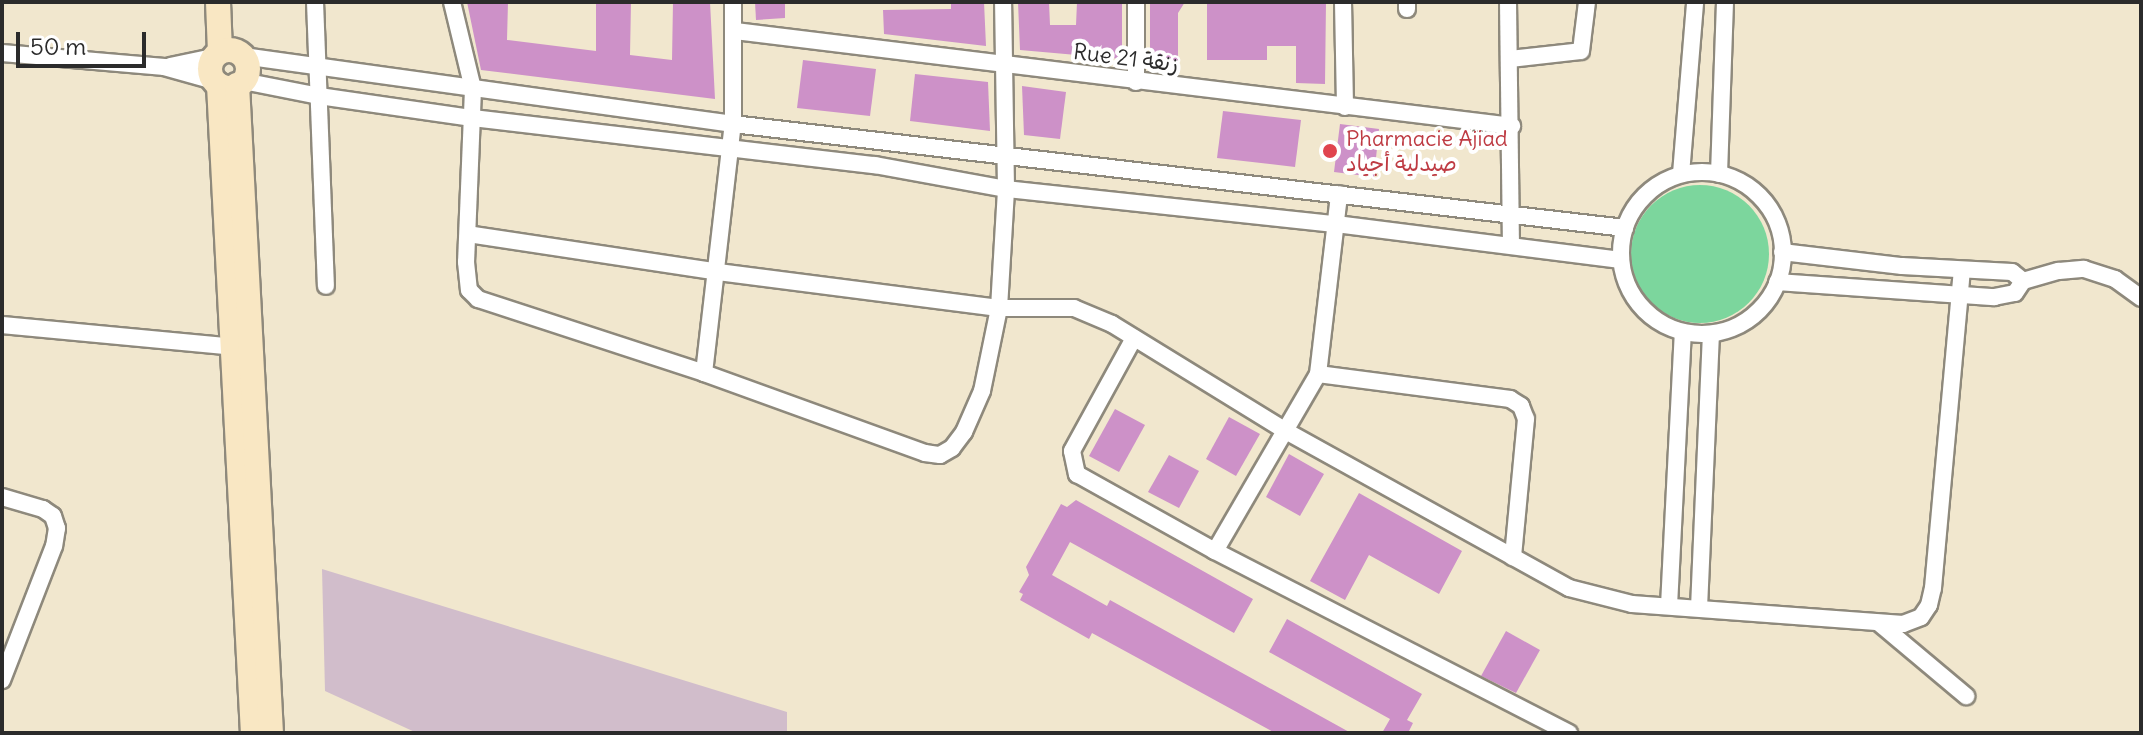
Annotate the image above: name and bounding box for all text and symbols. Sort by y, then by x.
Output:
scale bar [20,16,150,66]
text: 50 m [30,31,86,61]
street label: Rue 21 زنقة [1072,38,1180,78]
place label: Pharmacie Ajiad صيدلية أجياد [1346,125,1508,176]
marker: Pharmacie Ajiad صيدلية أجياد [1321,142,1339,160]

